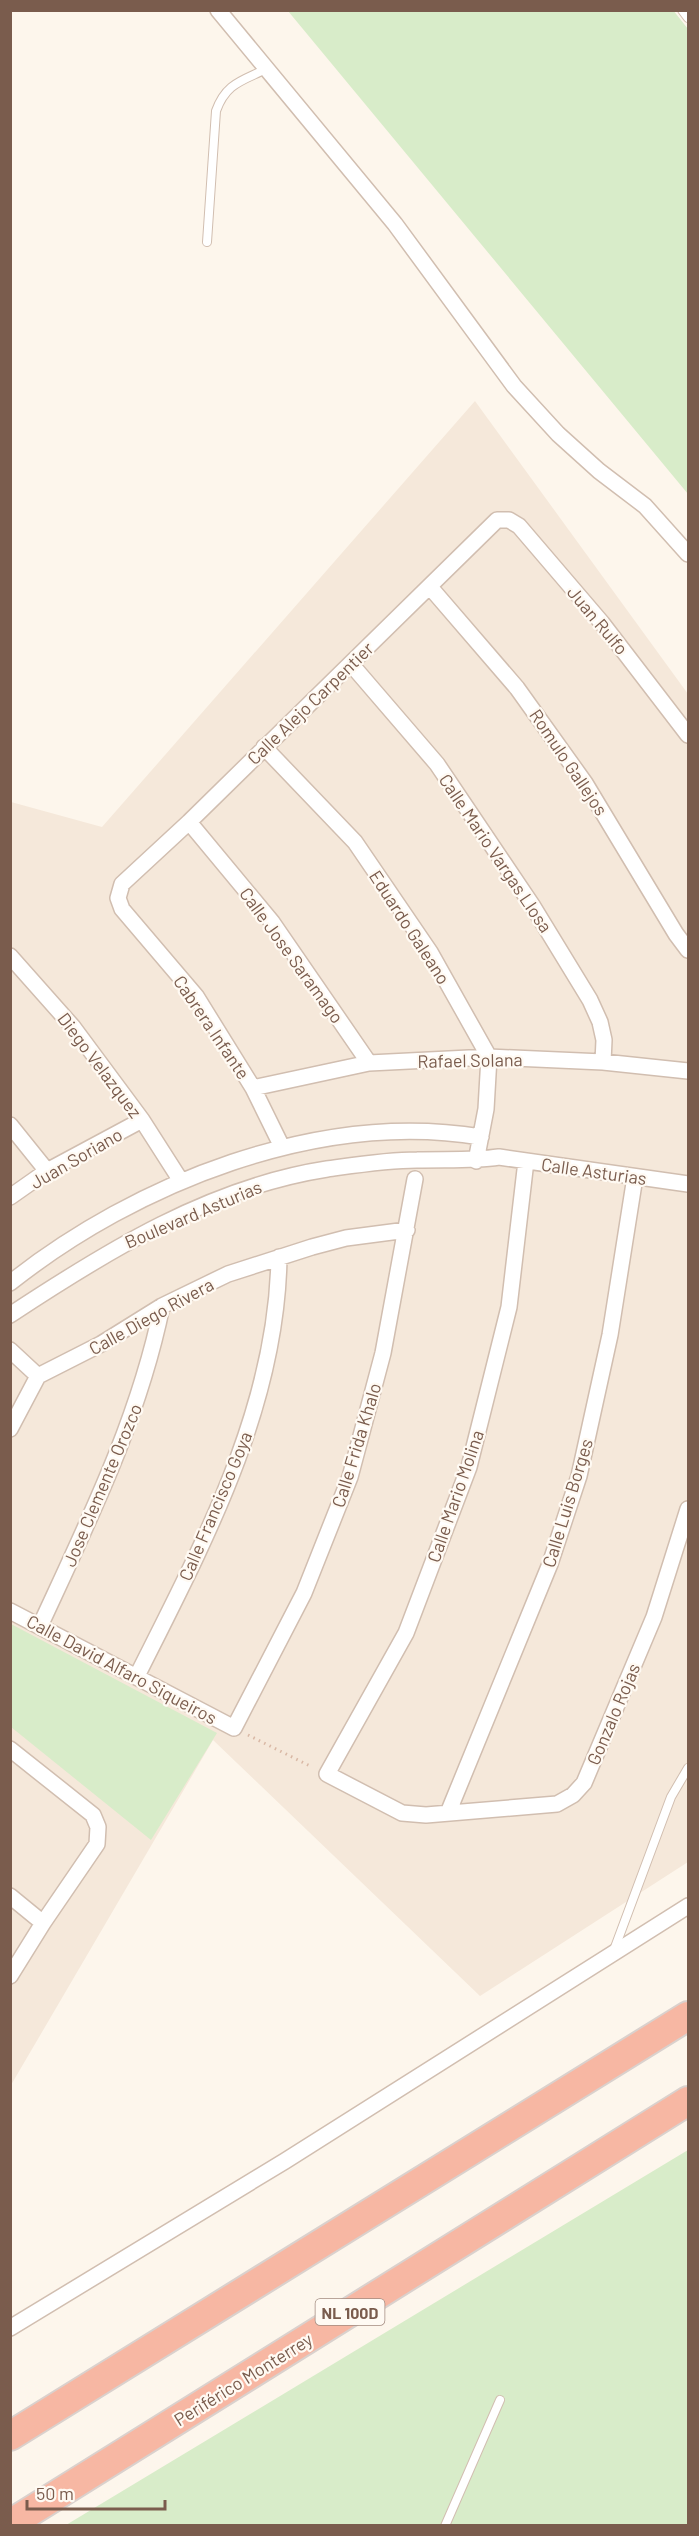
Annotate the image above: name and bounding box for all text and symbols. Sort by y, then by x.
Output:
street label: Juan Rulfo [563,581,633,659]
street label: Calle Alejo Carpentier [242,637,378,769]
street label: Romulo Gallejos [525,705,613,819]
street label: Calle Mario Vargas Llosa [435,770,557,936]
street label: Eduardo Galeano [365,866,455,988]
street label: Calle Jose Saramago [235,883,349,1027]
street label: Cabrera Infante [169,971,255,1083]
street label: Diego Velazquez [53,1008,147,1122]
street label: Rafael Solana [417,1048,523,1072]
street label: Juan Soriano [26,1123,126,1193]
street label: Calle Asturias [540,1153,648,1189]
street label: Boulevard Asturias [121,1175,265,1253]
street label: Calle Diego Rivera [85,1273,217,1359]
street label: Calle Frida Khalo [327,1380,385,1510]
street label: Jose Clemente Orozco [58,1400,146,1570]
street label: Calle Mario Molina [422,1427,488,1565]
street label: Calle Francisco Goya [174,1428,256,1584]
street label: Calle Luis Borges [537,1436,597,1570]
street label: Calle David Alfaro Siqueiros [23,1609,221,1729]
street label: Gonzalo Rojas [582,1660,644,1768]
road number: NL 100D [316,2299,385,2325]
street label: Periférico Monterrey [170,2328,316,2430]
scale bar [27,2473,165,2511]
text: 50 m [36,2482,74,2504]

